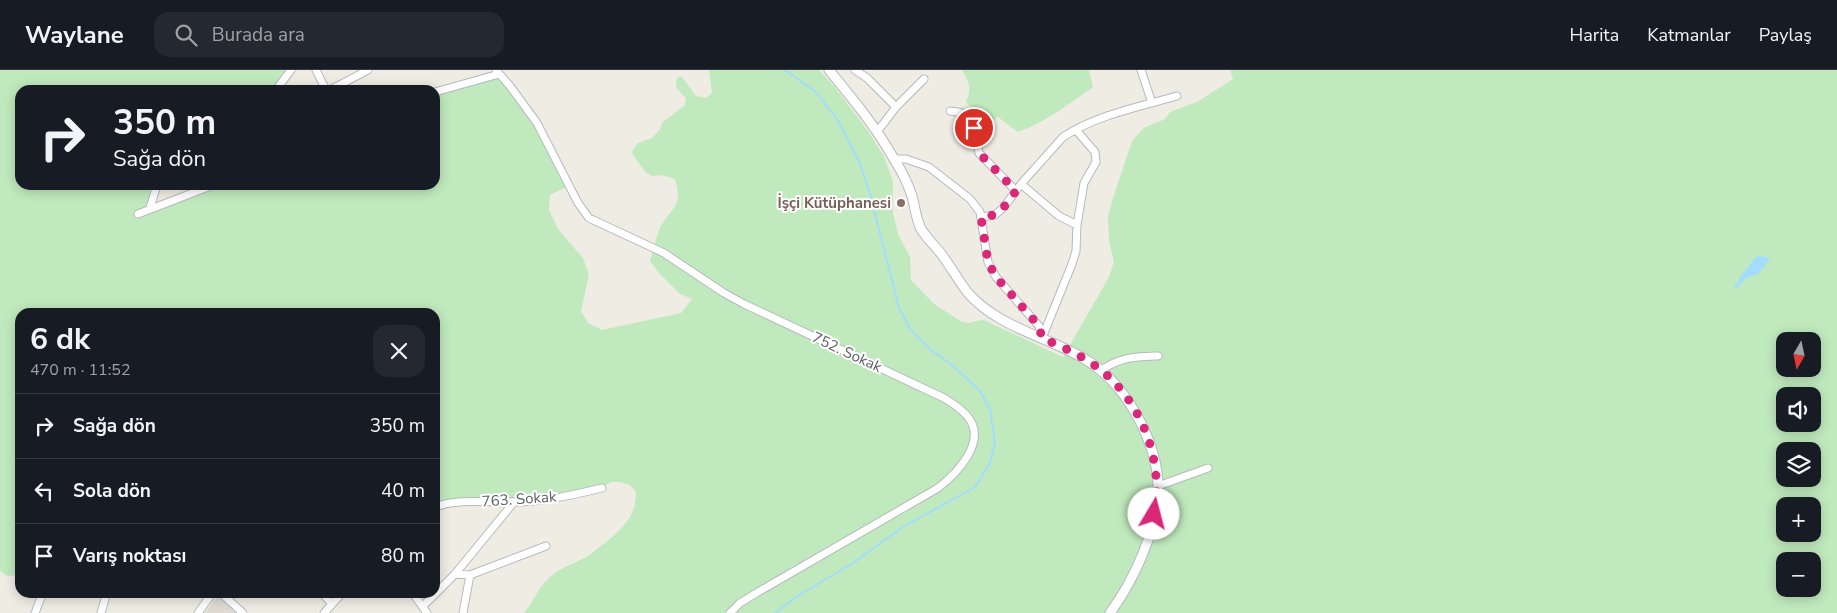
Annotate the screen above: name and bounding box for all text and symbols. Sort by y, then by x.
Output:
search box [154,12,504,57]
text: Waylane [25,19,124,51]
icon: search [172,21,200,49]
text: Burada ara [212,22,305,48]
text: Harita [1570,23,1619,47]
text: Katmanlar [1647,23,1731,47]
text: Paylaş [1759,23,1812,47]
text: 350 m [113,99,216,146]
icon: right [30,105,95,170]
pin [953,107,995,149]
icon: arrive [960,114,988,142]
text: Sağa dön [113,144,206,174]
place label: İşçi Kütüphanesi [778,193,891,213]
marker: İşçi Kütüphanesi [895,197,907,209]
text: 6 dk [30,319,90,360]
button: close [373,325,425,377]
street label: 752. Sokak [809,327,886,377]
north arrow [1776,332,1821,378]
map controls [1776,332,1821,597]
text: 470 m · 11:52 [30,359,131,381]
button: sound [1776,387,1821,432]
icon: right [30,412,58,440]
text: Sağa dön [73,413,156,439]
text: 350 m [370,413,425,439]
button: layers [1776,442,1821,487]
icon: left [30,477,58,505]
text: Sola dön [73,478,151,504]
text: 40 m [381,478,425,504]
street label: 763. Sokak [481,486,557,512]
position arrow [1127,487,1179,539]
button: + [1776,497,1821,542]
icon: arrive [30,542,58,570]
text: Varış noktası [73,543,186,569]
text: 80 m [381,543,425,569]
button: − [1776,552,1821,597]

